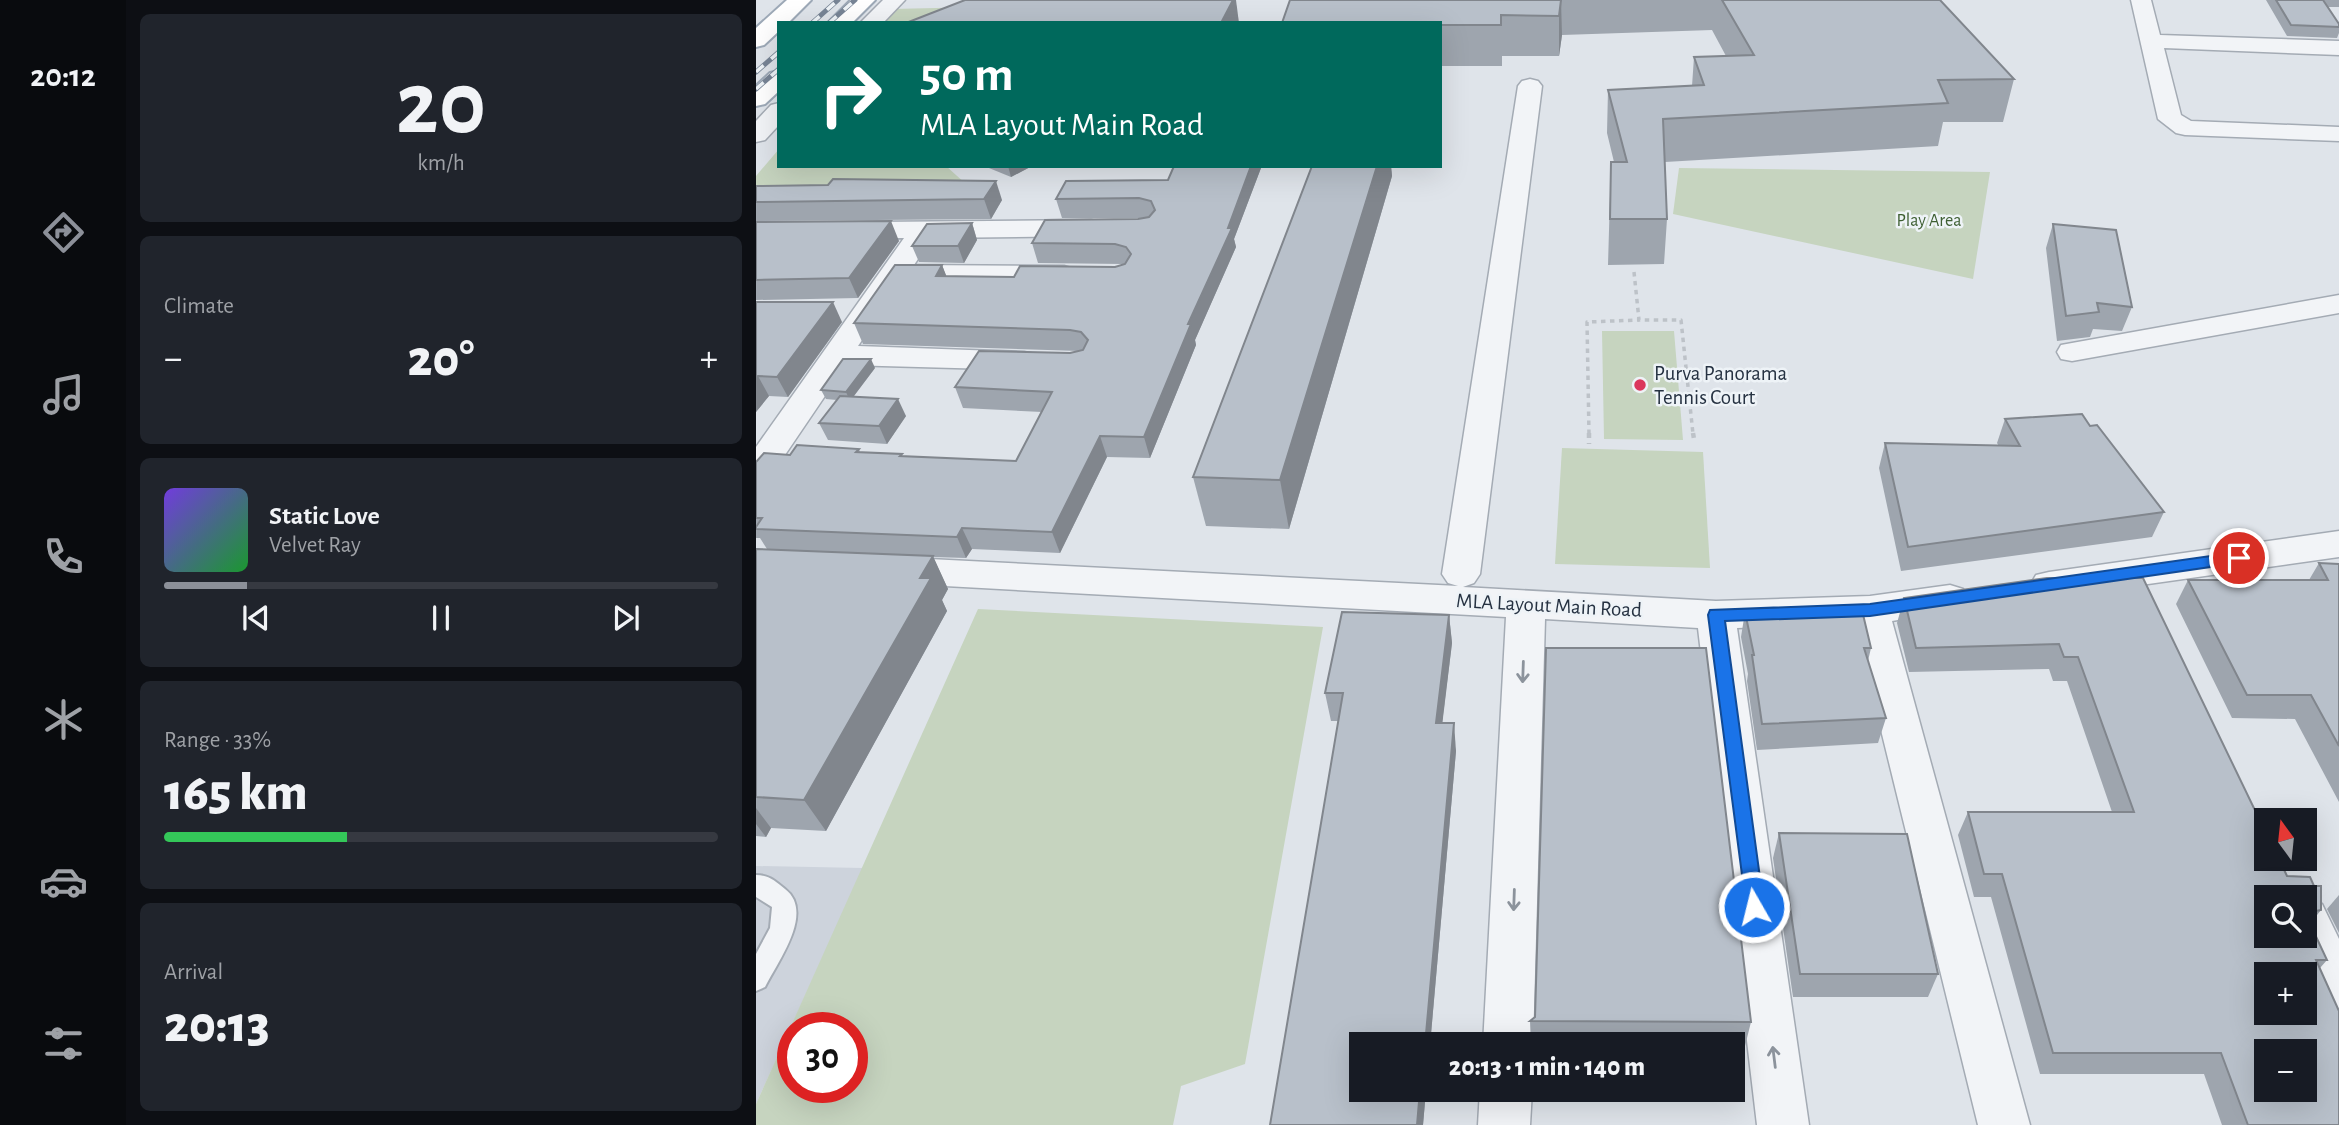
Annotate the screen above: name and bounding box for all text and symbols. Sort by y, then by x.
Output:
icon: right [805,49,896,140]
text: 50 m [920,51,1014,100]
text: 20 [396,59,486,150]
text: 20:12 [30,60,96,92]
text: MLA Layout Main Road [920,109,1204,141]
text: km/h [417,152,465,175]
icon: directions [39,208,88,257]
park label: Play Area [1896,212,1962,230]
text: Climate [164,295,234,318]
text: 20° [407,333,475,385]
text: − [164,340,182,378]
text: + [700,340,718,378]
place label: Purva Panorama Tennis Court [1654,363,1788,408]
icon: music [39,370,88,419]
marker: Purva Panorama Tennis Court [1632,377,1648,393]
text: Static Love [269,503,380,529]
pin [2209,528,2269,588]
icon: phone [39,532,88,581]
text: Velvet Ray [269,534,361,557]
icon: arrive [2220,539,2258,577]
street label: MLA Layout Main Road [1455,590,1643,621]
icon: previous [237,599,275,637]
icon: pause [422,599,460,637]
icon: next [607,599,645,637]
one-way arrow [1517,661,1530,684]
icon: climate [39,695,88,744]
text: Range · 33% [164,729,271,752]
text: 165 km [164,767,308,819]
north arrow [2254,808,2317,872]
map controls [2254,808,2317,1102]
icon: car [39,857,88,906]
position arrow [1717,870,1791,944]
button: search [2254,885,2317,948]
one-way arrow [1507,888,1520,911]
text: Arrival [164,961,223,984]
button: + [2254,962,2317,1025]
text: 20:13 [164,999,270,1051]
speed limit sign: 30 [777,1012,868,1103]
icon: filters [39,1019,88,1068]
button: − [2254,1039,2317,1102]
one-way arrow [1767,1046,1780,1069]
text: 20:13 · 1 min · 140 m [1449,1054,1645,1080]

